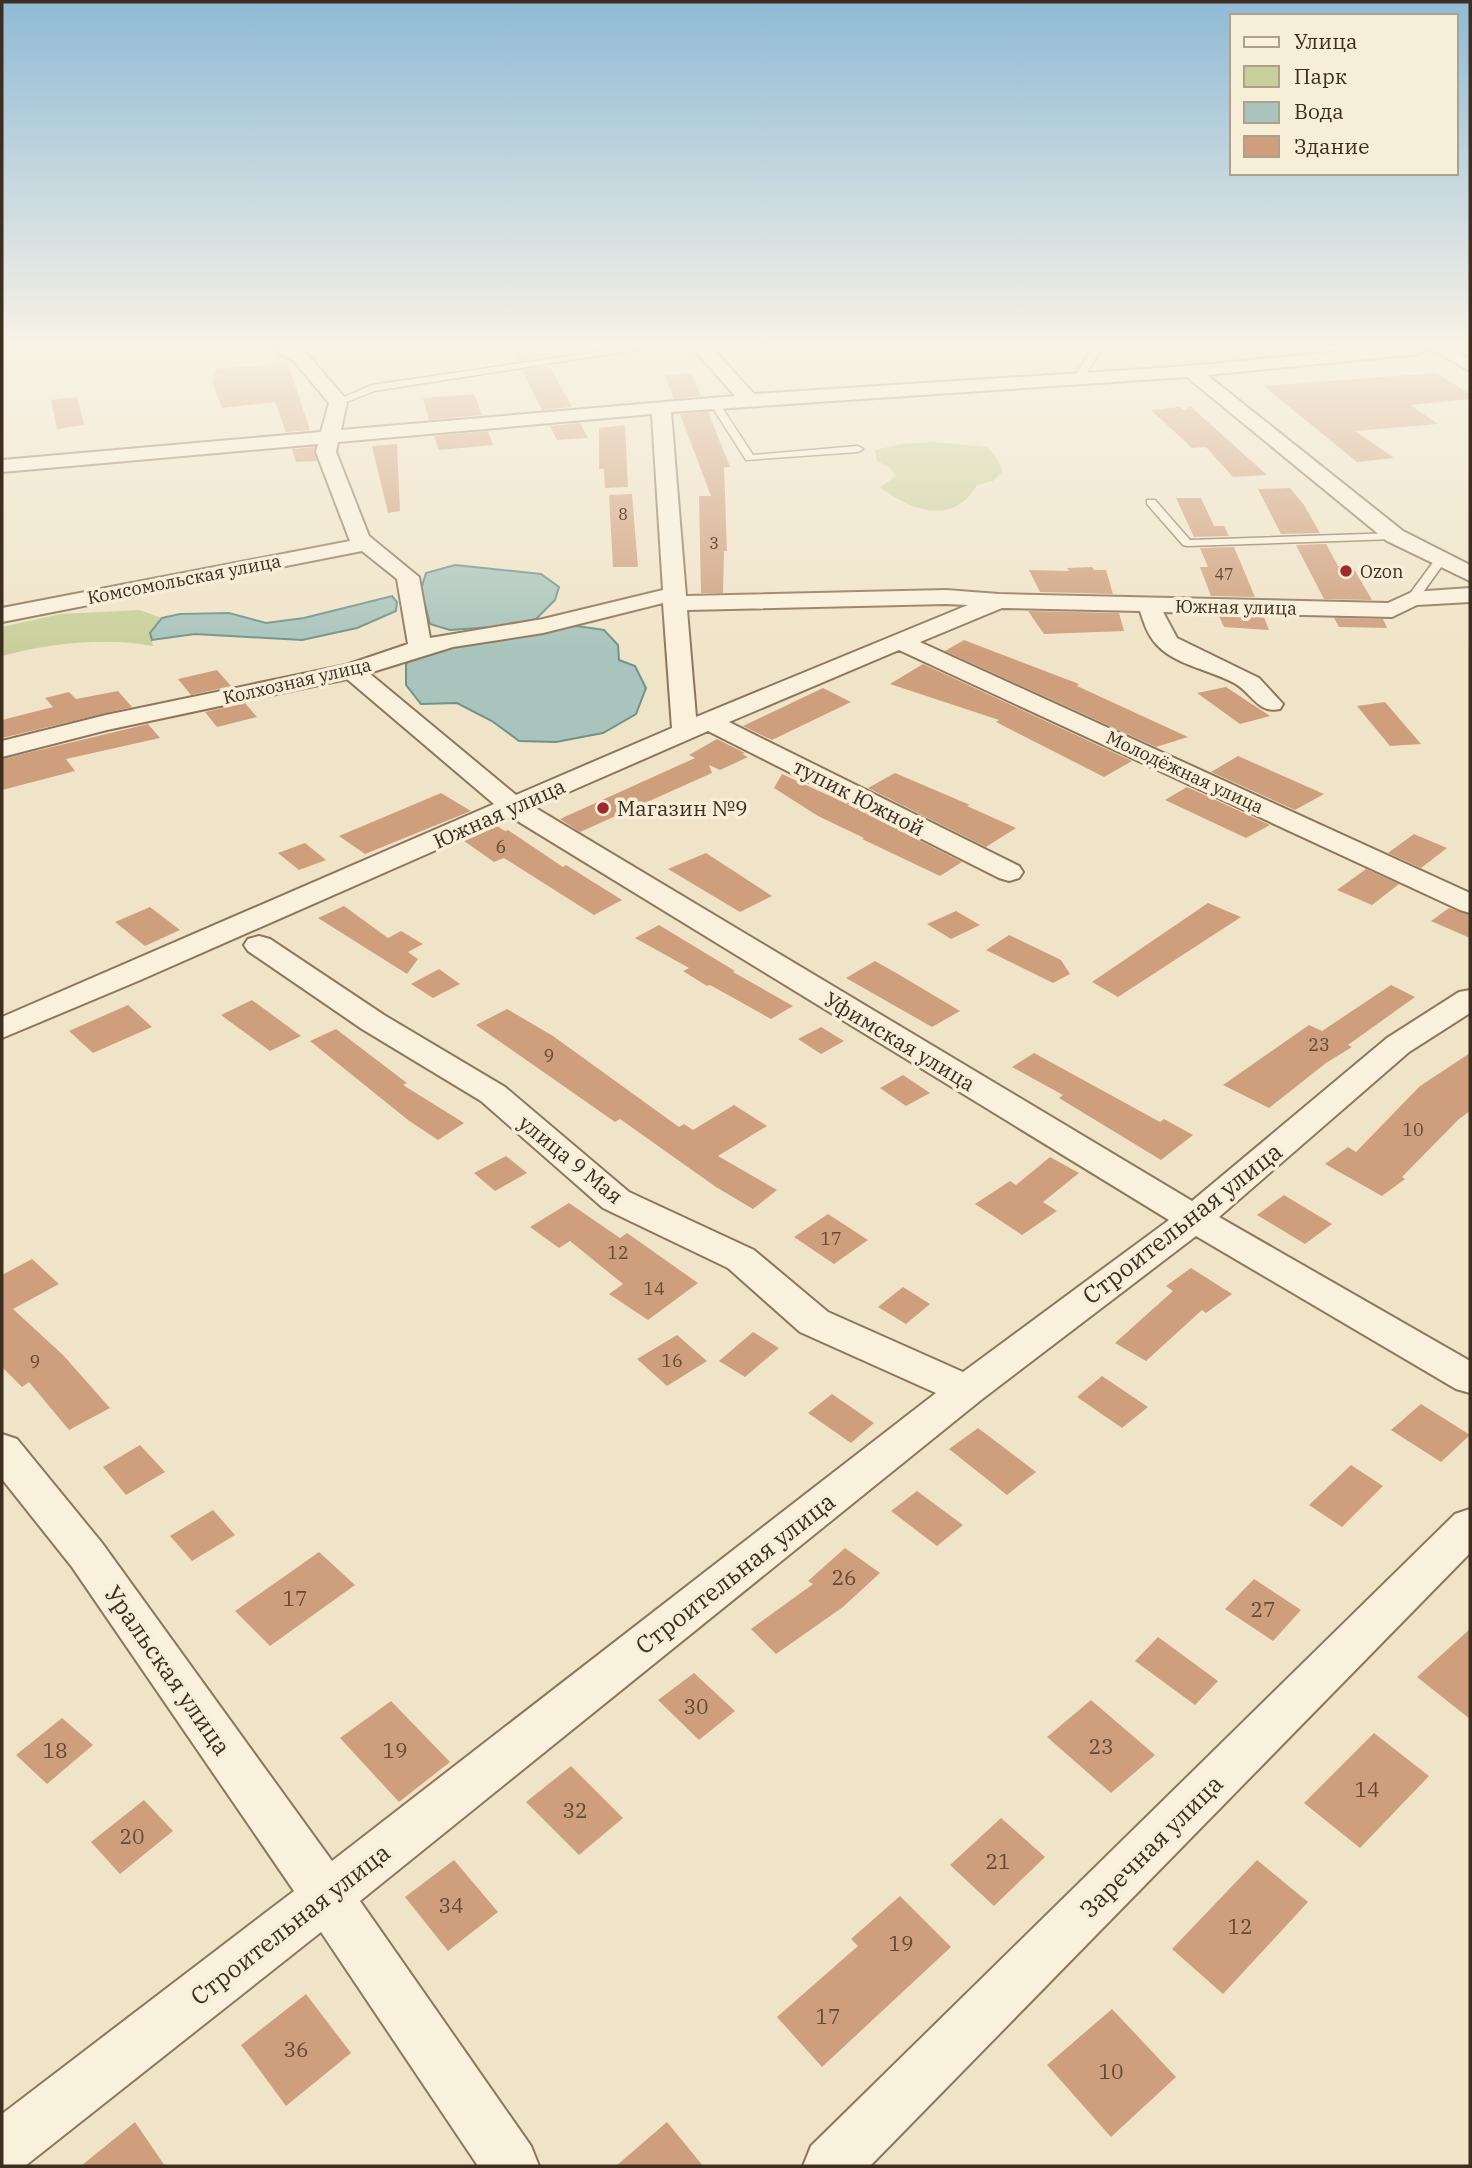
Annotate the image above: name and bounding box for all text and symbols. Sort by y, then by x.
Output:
legend [1230,14,1458,175]
text: Улица [1294,27,1358,55]
text: Парк [1294,62,1347,90]
text: Вода [1294,97,1344,125]
text: Здание [1294,132,1369,160]
house number: 8 [618,504,628,524]
house number: 3 [709,533,719,553]
street label: Комсомольская улица [85,549,283,609]
place label: Ozon [1360,560,1404,583]
marker: Ozon [1338,563,1354,579]
house number: 47 [1214,564,1234,584]
street label: Южная улица [1175,594,1297,620]
street label: Колхозная улица [221,653,374,709]
street label: Молодёжная улица [1103,725,1267,819]
street label: тупик Южной [788,752,930,842]
street label: Южная улица [428,771,570,855]
place label: Магазин №9 [617,794,748,822]
marker: Магазин №9 [595,800,611,816]
house number: 6 [496,835,506,858]
street label: Уфимская улица [819,985,981,1097]
house number: 23 [1308,1033,1330,1056]
house number: 9 [544,1044,554,1067]
street label: улица 9 Мая [513,1108,629,1210]
house number: 10 [1402,1118,1424,1141]
street label: Строительная улица [1076,1135,1288,1311]
house number: 17 [820,1227,842,1250]
house number: 12 [607,1241,629,1264]
house number: 14 [643,1277,665,1300]
house number: 16 [661,1349,683,1372]
house number: 9 [30,1350,40,1373]
street label: Строительная улица [629,1485,841,1661]
house number: 26 [831,1563,857,1591]
street label: Уральская улица [97,1579,239,1761]
house number: 17 [282,1584,308,1612]
house number: 27 [1250,1595,1276,1623]
house number: 30 [683,1692,709,1720]
house number: 23 [1088,1732,1114,1760]
house number: 18 [42,1736,68,1764]
house number: 19 [382,1736,408,1764]
street label: Заречная улица [1073,1768,1229,1924]
house number: 14 [1354,1775,1380,1803]
house number: 32 [562,1796,588,1824]
house number: 20 [119,1822,145,1850]
street label: Строительная улица [184,1836,396,2012]
house number: 21 [985,1847,1011,1875]
house number: 34 [438,1891,464,1919]
house number: 12 [1227,1912,1253,1940]
house number: 19 [888,1929,914,1957]
house number: 17 [815,2002,841,2030]
house number: 36 [283,2035,309,2063]
house number: 10 [1098,2057,1124,2085]

